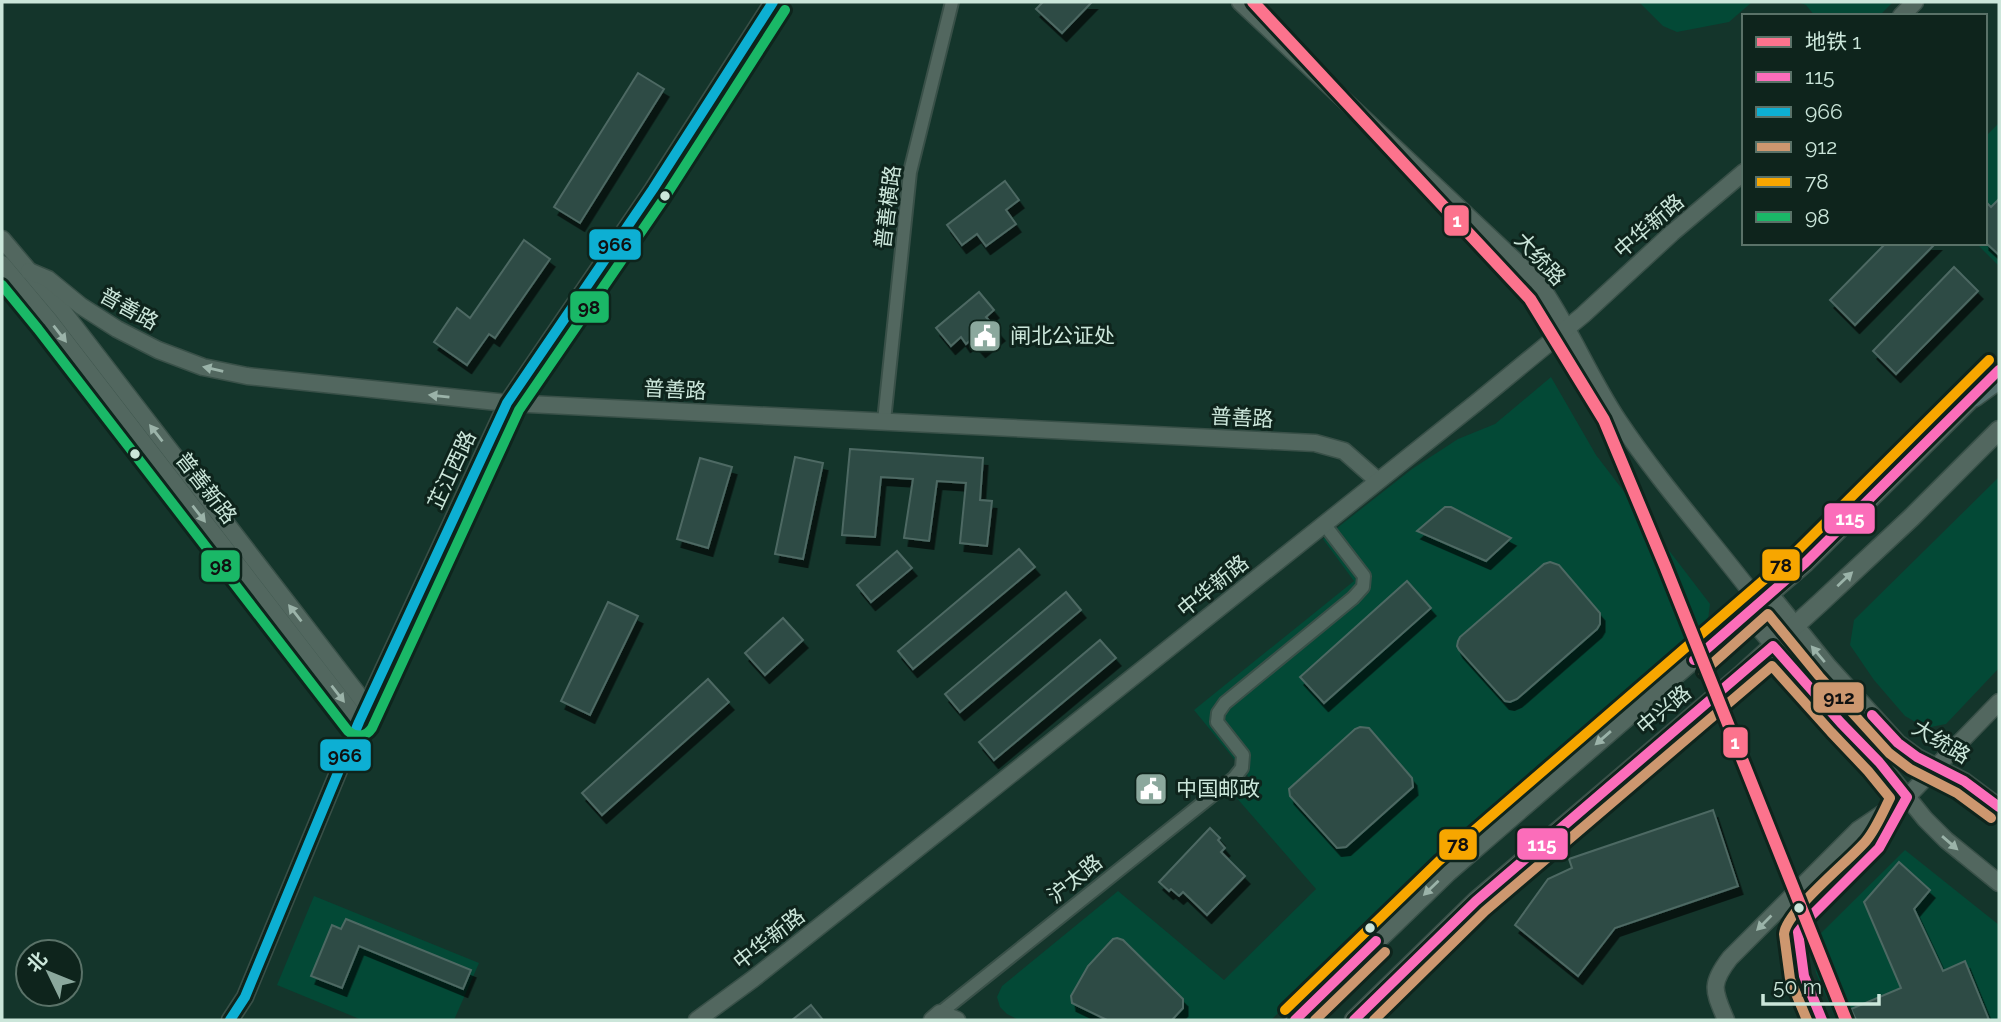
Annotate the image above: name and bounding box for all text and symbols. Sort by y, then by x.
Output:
legend [1742,14,1987,245]
text: 地铁 1 [1805,29,1861,54]
text: 115 [1805,64,1834,89]
text: 966 [1805,99,1843,124]
text: 912 [1805,134,1837,159]
street label: 普善横路 [870,164,905,250]
text: 78 [1805,169,1829,194]
unlabelled marker [658,189,672,203]
street label: 中华新路 [1609,189,1689,263]
line badge: 1 [1443,204,1470,237]
text: 98 [1805,204,1830,229]
text: 1 [1452,209,1462,231]
street label: 大统路 [1510,227,1571,290]
line badge: 966 [588,228,642,261]
text: 966 [598,233,632,255]
street label: 普善路 [96,282,163,335]
line badge: 98 [569,290,610,324]
text: 98 [578,296,600,318]
public building icon: 闸北公证处 [966,317,1004,355]
place label: 闸北公证处 [1010,323,1115,348]
one-way arrow [53,325,67,343]
one-way arrow [202,363,224,374]
street label: 普善路 [643,375,707,404]
one-way arrow [428,390,450,401]
street label: 普善路 [1210,403,1274,432]
one-way arrow [149,424,164,442]
street label: 芷江西路 [422,426,481,513]
unlabelled marker [128,447,142,461]
street label: 普善新路 [171,447,242,528]
line badge: 115 [1823,502,1876,535]
one-way arrow [192,505,207,523]
text: 115 [1835,507,1865,529]
line badge: 78 [1761,548,1801,582]
line badge: 98 [200,549,241,583]
street label: 中华新路 [1172,549,1253,622]
text: 98 [210,554,232,576]
text: 78 [1770,554,1792,576]
one-way arrow [1836,572,1853,588]
one-way arrow [288,604,303,622]
one-way arrow [1811,645,1826,662]
street label: 中兴路 [1632,680,1696,739]
line badge: 912 [1812,681,1865,714]
one-way arrow [330,685,345,703]
text: 912 [1823,686,1855,708]
street label: 大统路 [1908,715,1975,769]
line badge: 1 [1722,726,1749,759]
one-way arrow [1594,730,1612,746]
text: 1 [1730,731,1740,753]
line badge: 966 [319,738,372,772]
text: 966 [328,744,362,766]
public building icon: 中国邮政 [1132,770,1170,808]
place label: 中国邮政 [1176,776,1260,801]
line badge: 115 [1516,827,1569,861]
line badge: 78 [1438,828,1478,861]
text: 78 [1447,833,1469,855]
text: 115 [1527,833,1557,855]
one-way arrow [1941,835,1959,851]
street label: 沪太路 [1042,849,1107,908]
one-way arrow [1423,879,1440,896]
unlabelled marker [1792,901,1806,915]
street label: 中华新路 [728,903,809,974]
one-way arrow [1756,915,1773,932]
unlabelled marker [1363,921,1377,935]
north arrow [14,938,84,1008]
text: 北 [22,947,51,976]
scale bar [1763,962,1878,1006]
text: 50 m [1773,974,1822,999]

